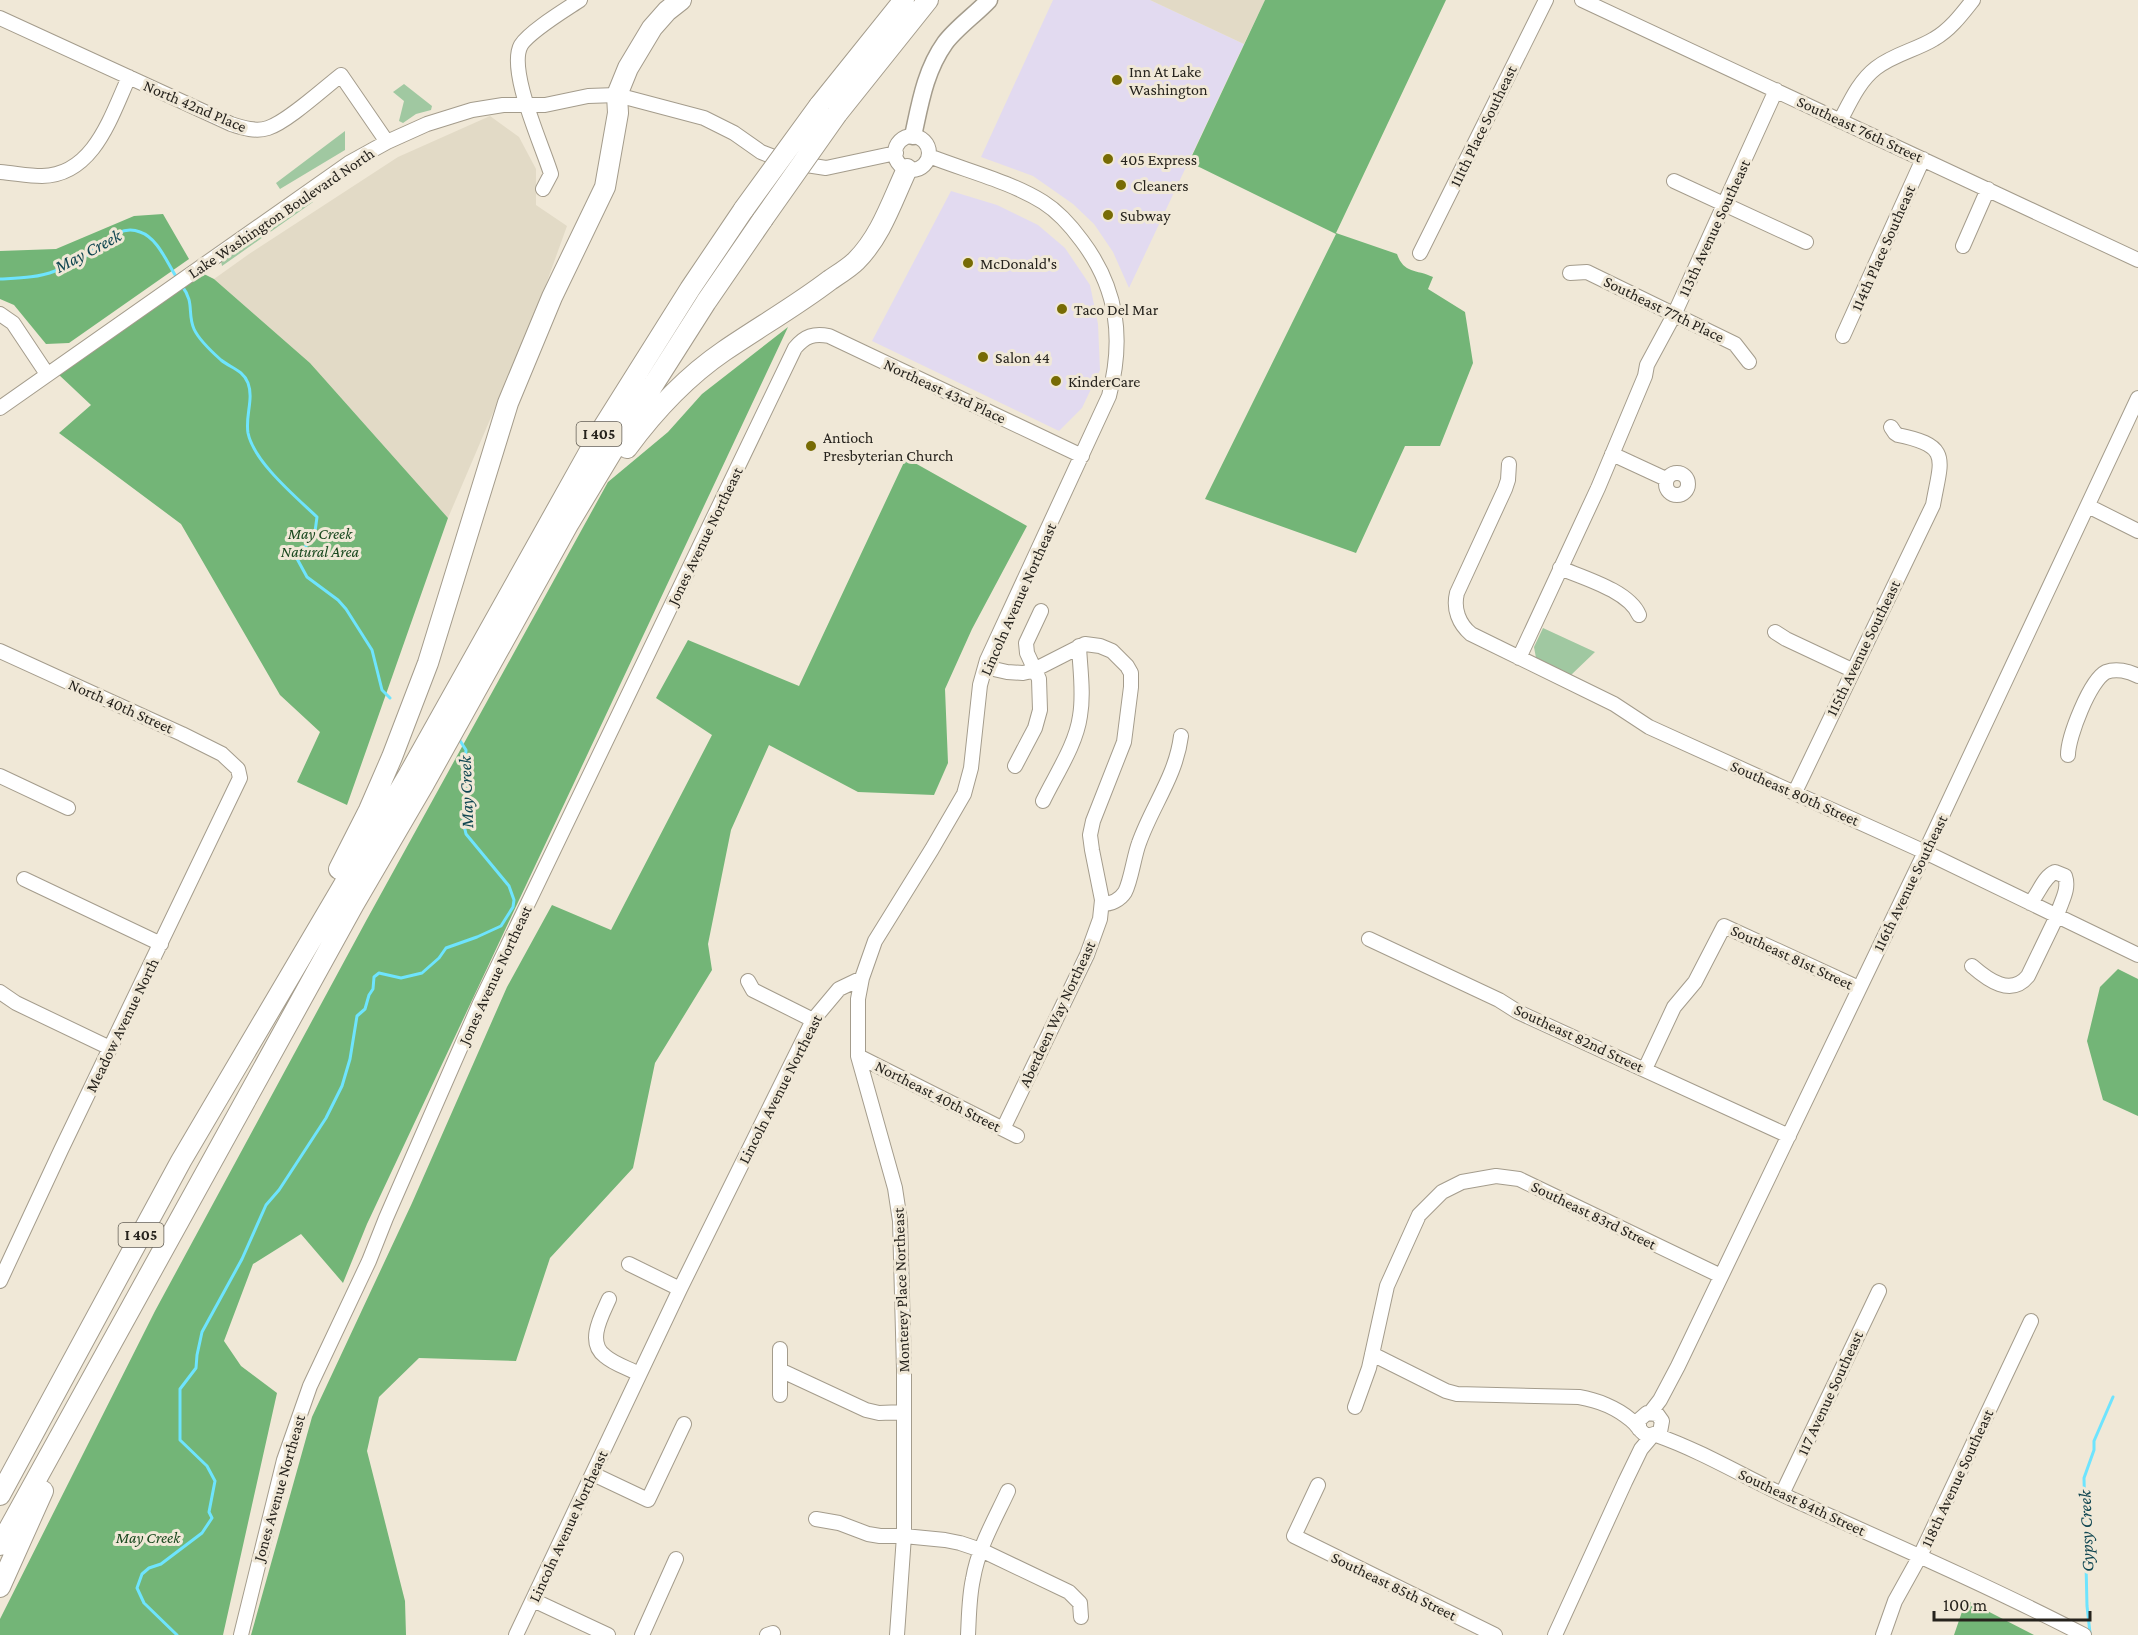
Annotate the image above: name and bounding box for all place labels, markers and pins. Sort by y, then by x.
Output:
place label: Inn At Lake Washington [1129,63,1208,99]
marker: Inn At Lake Washington [1110,73,1124,87]
place label: 405 Express [1120,151,1197,169]
marker: 405 Express [1101,152,1115,166]
place label: Cleaners [1133,177,1189,194]
marker: Cleaners [1114,178,1128,192]
place label: Subway [1120,207,1171,225]
marker: Subway [1101,208,1115,222]
place label: McDonald's [980,255,1057,272]
marker: McDonald's [961,256,975,270]
place label: Taco Del Mar [1074,301,1159,318]
marker: Taco Del Mar [1055,302,1069,316]
place label: Salon 44 [995,349,1050,366]
marker: Salon 44 [976,350,990,364]
place label: KinderCare [1068,373,1140,390]
marker: KinderCare [1049,374,1063,388]
place label: Antioch Presbyterian Church [823,429,954,465]
marker: Antioch Presbyterian Church [804,439,818,453]

